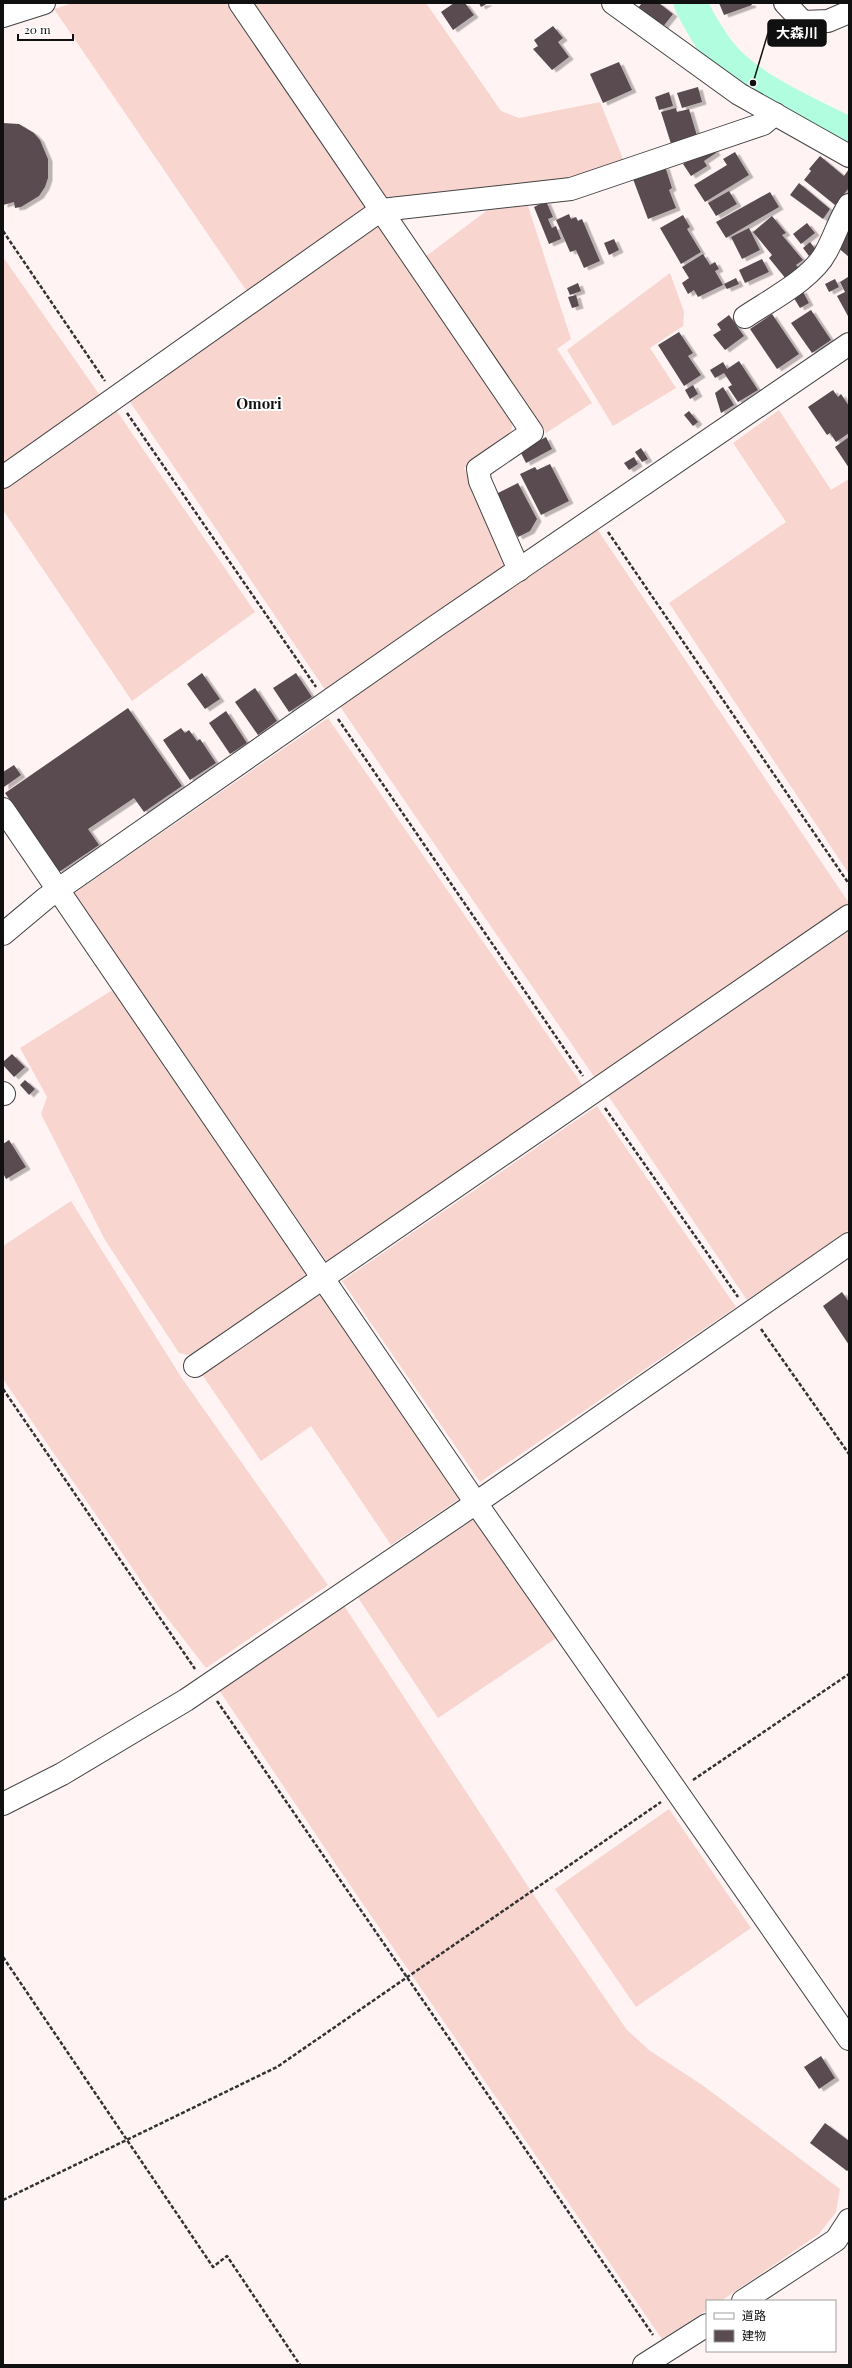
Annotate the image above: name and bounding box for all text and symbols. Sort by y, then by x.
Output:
scale bar [18,16,73,42]
callout: 大森川 [768,20,826,46]
text: 20 m [24,21,51,37]
text: 大森川 [776,23,818,42]
district label: Omori [236,393,282,413]
legend [706,2300,836,2352]
text: 道路 [742,2307,766,2323]
text: 建物 [742,2327,766,2343]

